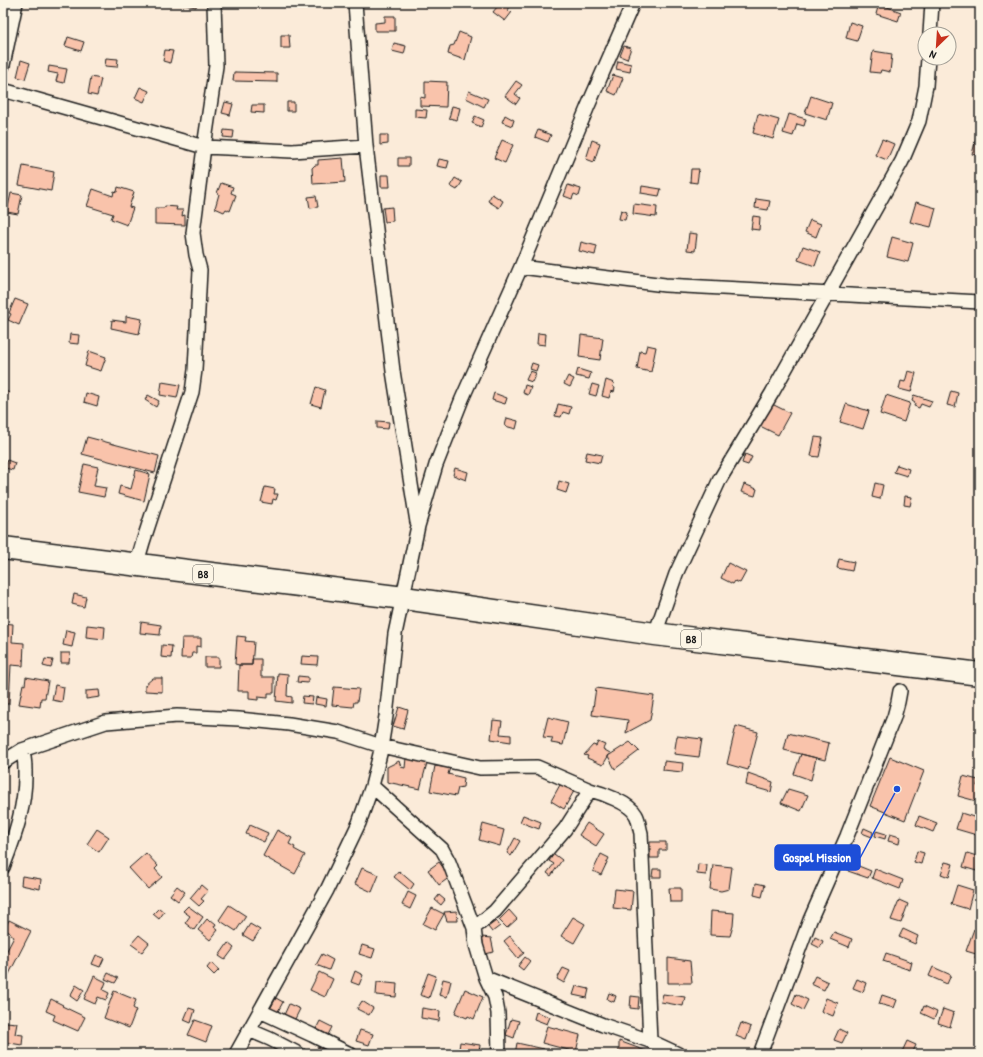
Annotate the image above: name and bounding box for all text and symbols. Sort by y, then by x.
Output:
north arrow [917,26,957,66]
text: N [927,47,938,63]
road number: B8 [193,565,213,583]
road number: B8 [681,630,701,648]
callout: Gospel Mission [775,845,860,870]
text: Gospel Mission [783,848,851,867]

